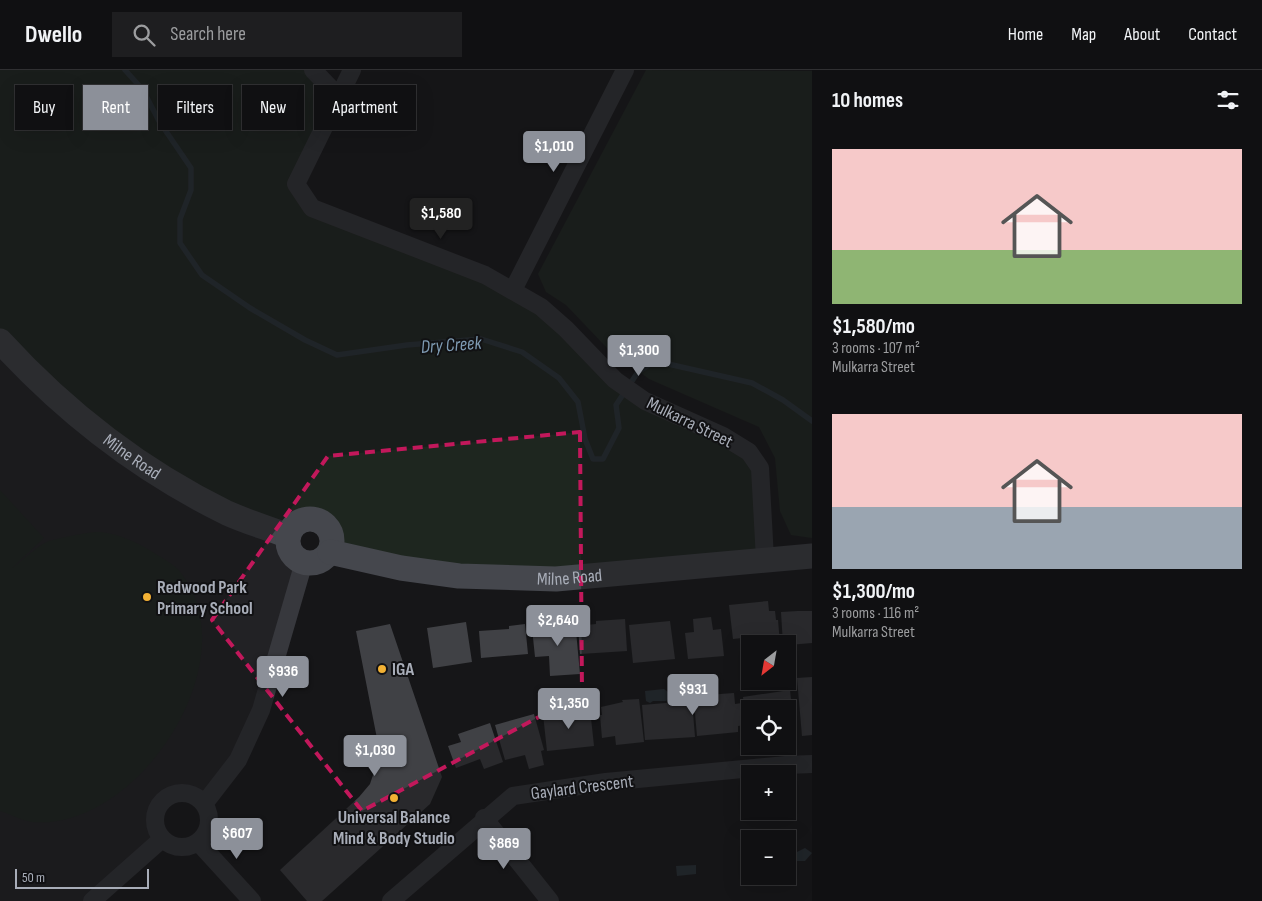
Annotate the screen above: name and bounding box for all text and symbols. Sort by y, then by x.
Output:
search box [112,12,462,57]
text: Dwello [25,20,82,49]
icon: search [130,21,158,49]
text: Search here [170,23,246,46]
text: Home [1008,24,1043,45]
text: Map [1071,24,1096,45]
text: About [1124,24,1160,45]
text: Contact [1188,24,1237,45]
chip: Buy [15,85,73,130]
chip: Rent [83,85,148,130]
chip: Filters [158,85,232,130]
chip: New [242,85,304,130]
chip: Apartment [314,85,416,130]
icon: filters [1214,86,1242,114]
text: 10 homes [832,88,903,113]
pin: $1,010 [513,131,595,173]
text: $1,010 [534,137,574,156]
icon: home [992,181,1082,271]
pin: $1,580 [400,198,482,240]
text: $1,580 [421,204,461,223]
text: $1,580/mo [832,314,915,339]
water label: Dry Creek [420,332,483,359]
pin: $1,300 [598,334,680,377]
text: 3 rooms · 107 m² [832,339,920,358]
text: $1,300 [619,341,659,360]
text: Mulkarra Street [832,358,915,377]
street label: Mulkarra Street [643,393,737,453]
street label: Milne Road [99,430,165,484]
icon: home [992,446,1082,536]
street label: Milne Road [537,565,603,590]
place label: Redwood Park Primary School [157,577,253,619]
text: $1,300/mo [832,579,915,604]
marker: Redwood Park Primary School [141,591,153,603]
pin: $2,640 [517,604,599,647]
text: 3 rooms · 116 m² [832,604,919,623]
text: $2,640 [537,611,579,630]
text: Mulkarra Street [832,623,915,642]
north arrow [741,635,796,690]
map controls [741,635,796,885]
pin: $936 [253,656,313,698]
place label: IGA [392,659,414,680]
text: $936 [268,662,298,681]
marker: IGA [376,663,388,675]
pin: $931 [663,674,723,716]
text: $931 [678,680,708,699]
pin: $1,350 [528,688,610,730]
text: $1,350 [549,694,589,713]
button: locate [741,700,796,755]
pin: $1,030 [334,734,416,777]
text: $1,030 [355,741,395,760]
button: + [741,765,796,820]
street label: Gaylard Crescent [530,771,635,804]
marker: Universal Balance Mind & Body Studio [388,792,400,804]
place label: Universal Balance Mind & Body Studio [333,807,455,849]
pin: $607 [207,818,267,860]
text: $607 [222,824,252,843]
pin: $869 [474,828,534,870]
button: − [741,830,796,885]
text: $869 [489,834,519,853]
scale bar [15,866,149,889]
text: 50 m [22,869,45,886]

